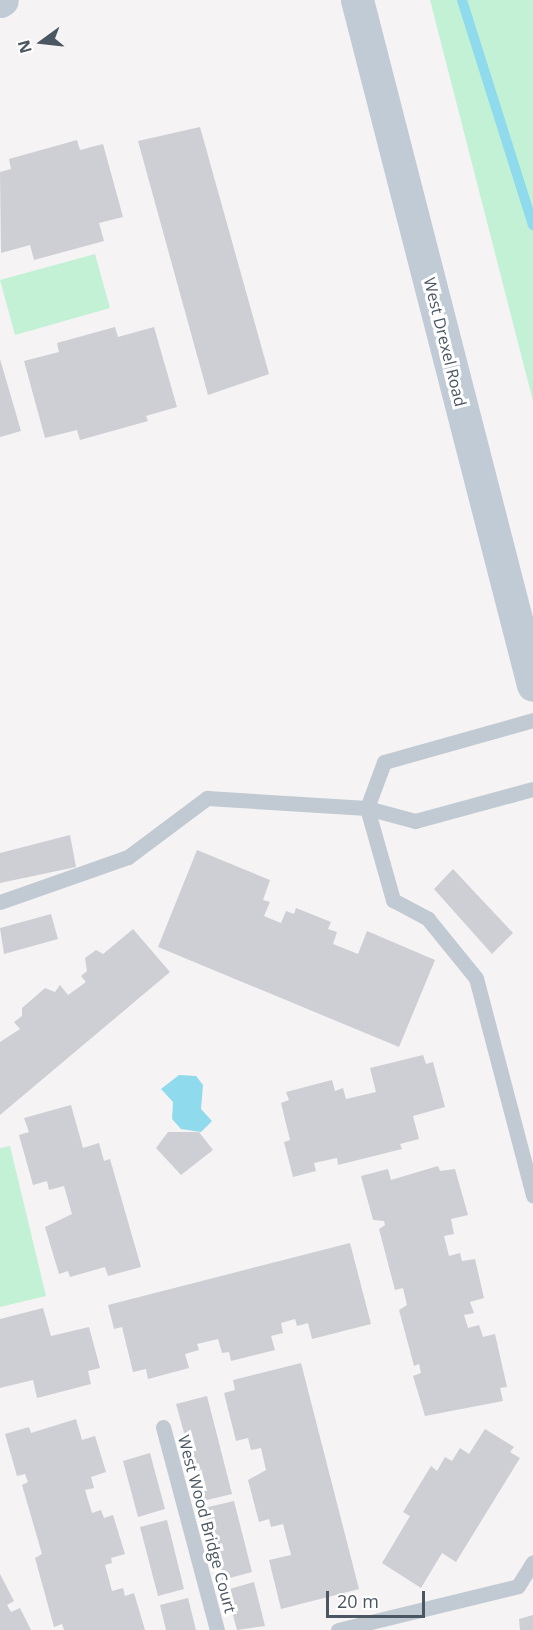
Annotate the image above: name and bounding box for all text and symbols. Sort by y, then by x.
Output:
north arrow [12,12,72,72]
text: N [12,38,37,56]
street label: West Drexel Road [420,276,470,408]
street label: West Wood Bridge Court [174,1433,240,1615]
scale bar [329,1579,428,1617]
text: 20 m [337,1589,379,1613]

